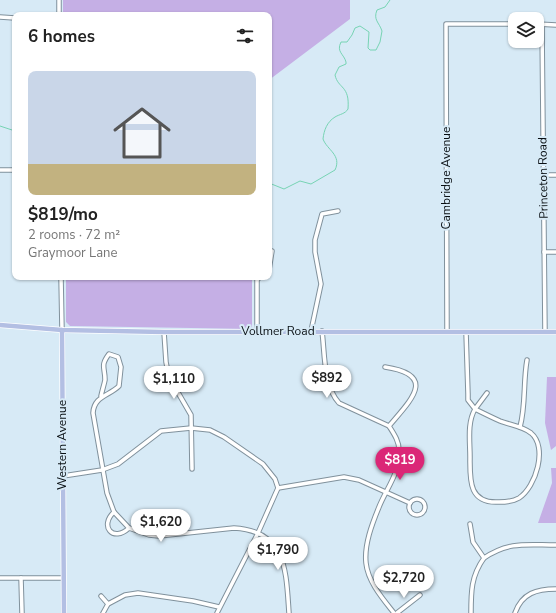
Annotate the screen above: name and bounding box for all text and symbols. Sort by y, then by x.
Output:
map controls [508,12,544,48]
button: layers [508,12,544,48]
text: 6 homes [28,25,95,48]
icon: filters [234,25,256,47]
icon: home [106,97,178,169]
street label: Cambridge Avenue [438,127,454,229]
street label: Princeton Road [534,137,552,219]
text: $819/mo [28,203,98,226]
text: 2 rooms · 72 m² [28,226,120,244]
text: Graymoor Lane [28,244,117,262]
street label: Vollmer Road [240,323,315,339]
pin: $892 [303,365,351,399]
pin: $1,110 [141,366,207,400]
text: $892 [311,369,343,387]
text: $1,110 [153,370,195,388]
street label: Western Avenue [54,400,70,490]
pin: $819 [376,447,424,481]
text: $819 [384,451,416,469]
pin: $1,620 [128,509,194,543]
text: $1,620 [140,513,182,531]
pin: $1,790 [245,537,311,571]
text: $1,790 [257,541,299,559]
pin: $2,720 [371,565,437,599]
text: $2,720 [383,569,425,587]

